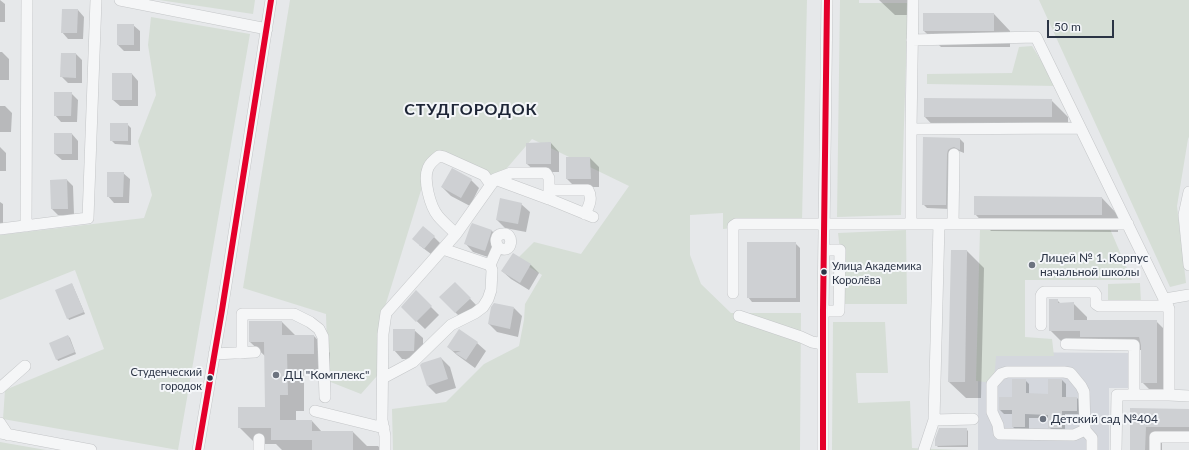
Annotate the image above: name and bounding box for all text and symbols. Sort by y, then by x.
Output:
scale bar [1049,12,1116,38]
text: 50 m [1054,19,1081,34]
district label: СТУДГОРОДОК [404,100,538,120]
place label: Лицей № 1. Корпус начальной школы [1040,251,1148,279]
place label: Улица Академика Королёва [832,259,921,285]
marker: Лицей № 1. Корпус начальной школы [1027,260,1037,270]
marker: Улица Академика Королёва [819,267,829,277]
place label: Студенческий городок [130,365,202,391]
place label: ДЦ "Комплекс" [284,368,369,382]
marker: ДЦ "Комплекс" [271,370,281,380]
marker: Студенческий городок [205,373,215,383]
place label: Детский сад №404 [1051,412,1158,426]
marker: Детский сад №404 [1038,414,1048,424]

